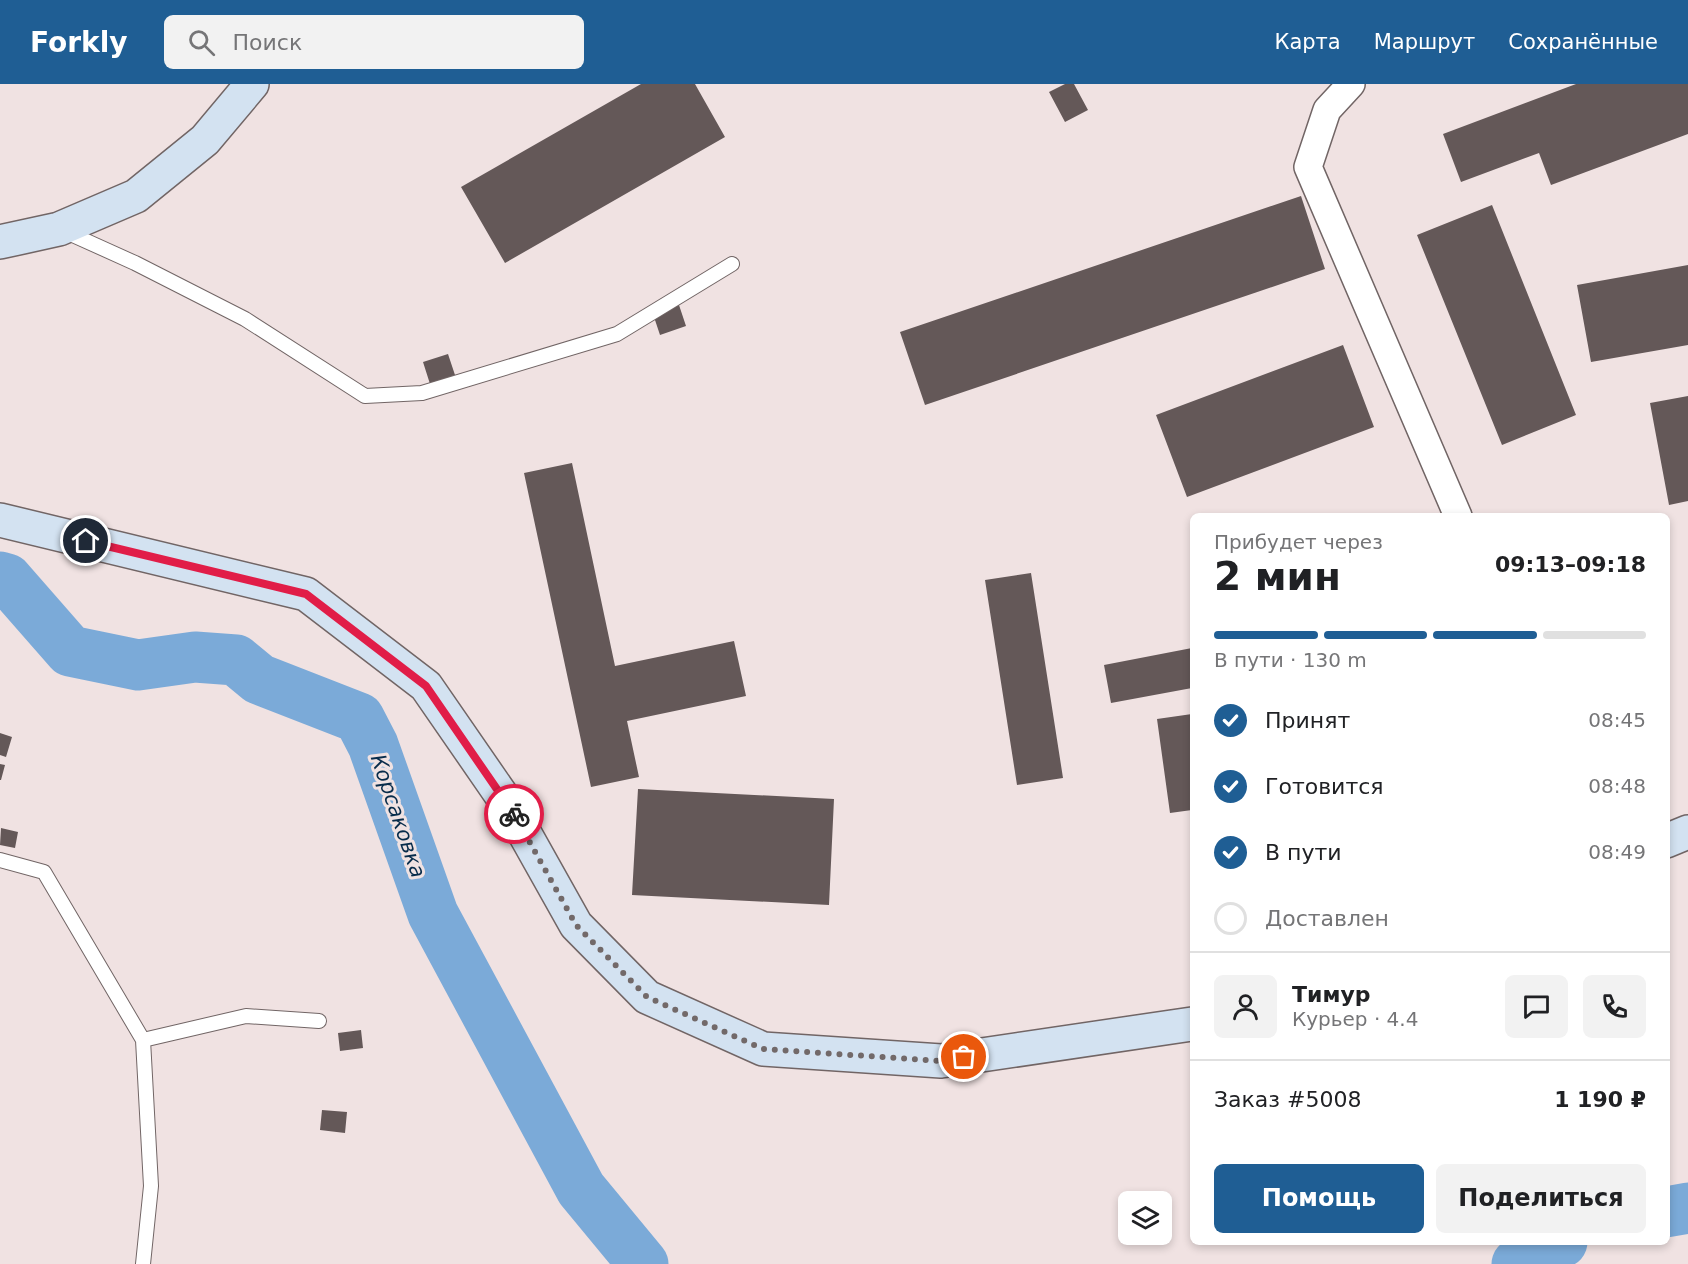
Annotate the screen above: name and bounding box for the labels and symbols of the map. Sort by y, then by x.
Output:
pin [60,515,111,566]
water label: Корсаковка [366,751,430,881]
courier [484,784,544,844]
pin [938,1031,989,1082]

